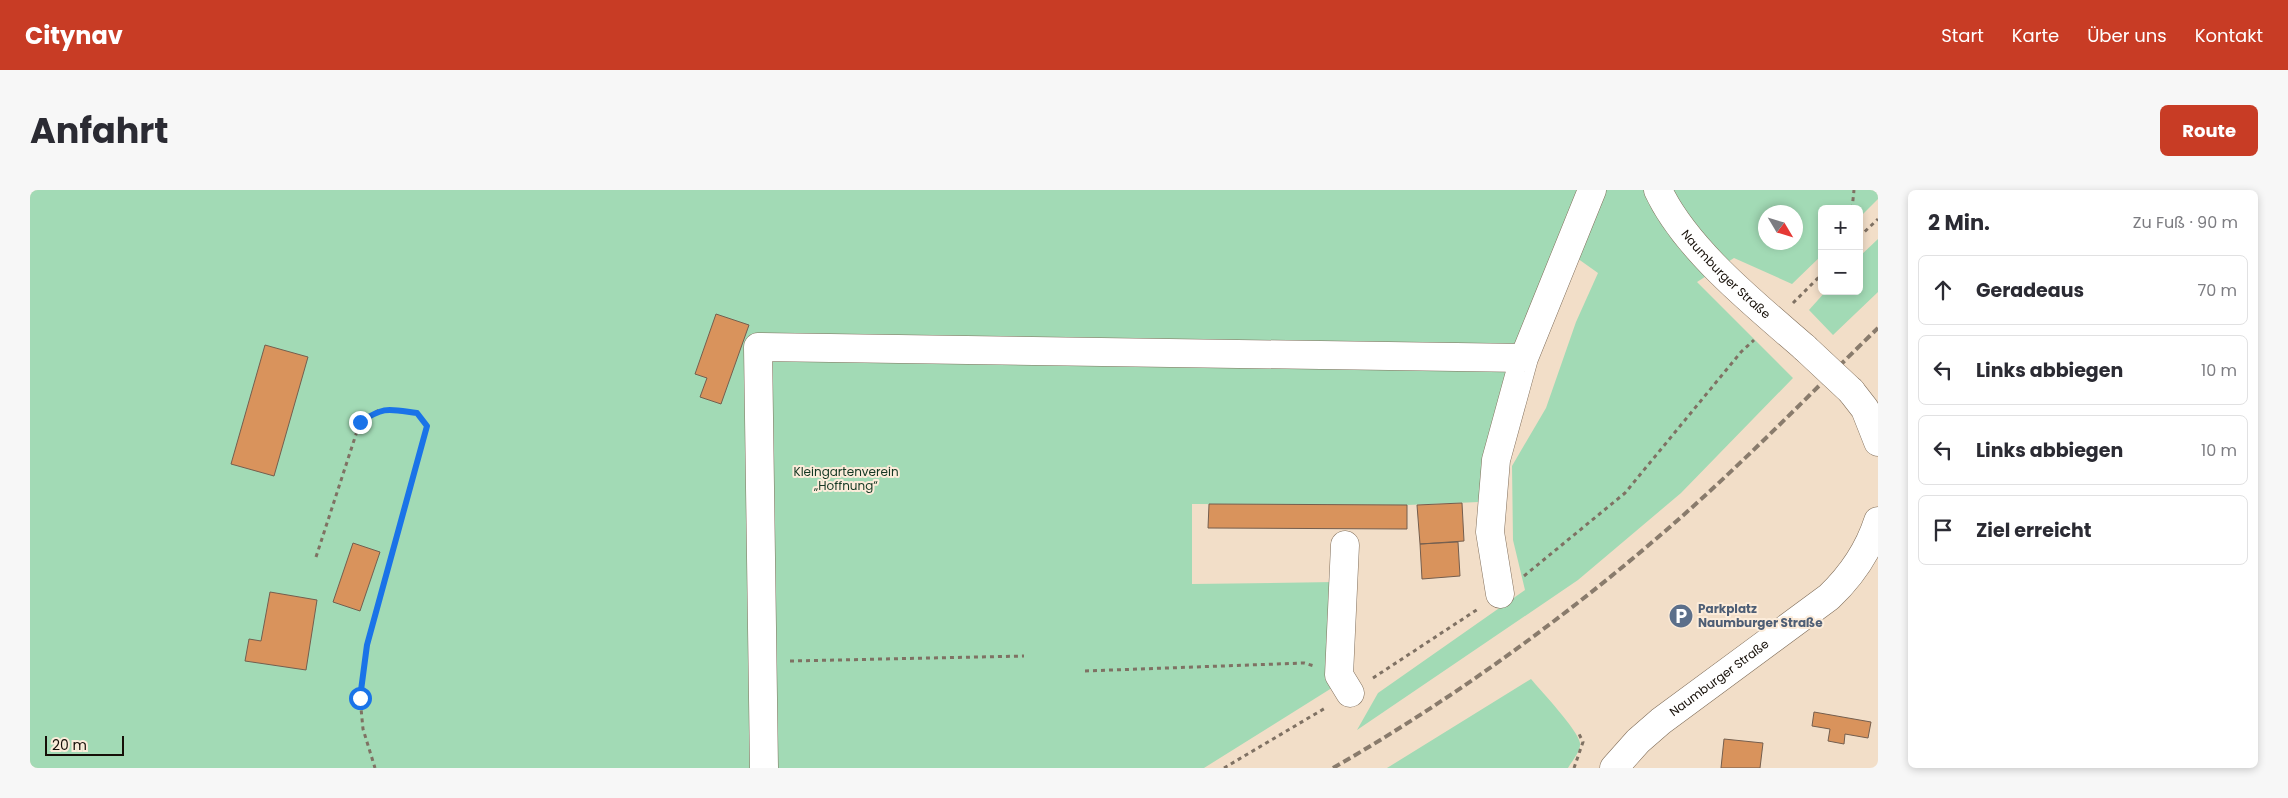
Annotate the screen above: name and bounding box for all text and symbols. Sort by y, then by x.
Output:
text: Citynav [25,19,123,52]
text: Start [1941,23,1984,48]
text: Karte [2012,23,2059,48]
text: Über uns [2087,23,2167,48]
text: Kontakt [2195,23,2263,48]
button: Route [2160,105,2258,156]
text: Anfahrt [30,106,169,155]
north arrow [1758,205,1803,250]
map controls [1818,205,1863,295]
button: + [1818,205,1863,250]
text: 2 Min. [1928,208,1990,237]
text: Zu Fuß · 90 m [2133,211,2238,234]
street label: Naumburger Straße [1678,226,1774,322]
button: − [1818,250,1863,295]
icon: ahead [1929,276,1957,304]
text: Geradeaus [1976,277,2084,304]
text: 70 m [2197,279,2237,302]
icon: left [1929,356,1957,384]
text: Links abbiegen [1976,357,2123,384]
text: 10 m [2201,359,2237,382]
route end [349,411,372,434]
icon: left [1929,436,1957,464]
text: Links abbiegen [1976,437,2123,464]
text: 10 m [2201,439,2237,462]
park label: Kleingartenverein „Hoffnung“ [793,463,899,494]
icon: arrive [1929,516,1957,544]
text: Ziel erreicht [1976,517,2092,544]
place label: Parkplatz Naumburger Straße [1698,600,1823,631]
parking icon: Parkplatz Naumburger Straße [1668,603,1694,629]
street label: Naumburger Straße [1666,635,1772,720]
route start [349,687,372,710]
scale bar [45,733,124,756]
text: 20 m [52,735,87,755]

